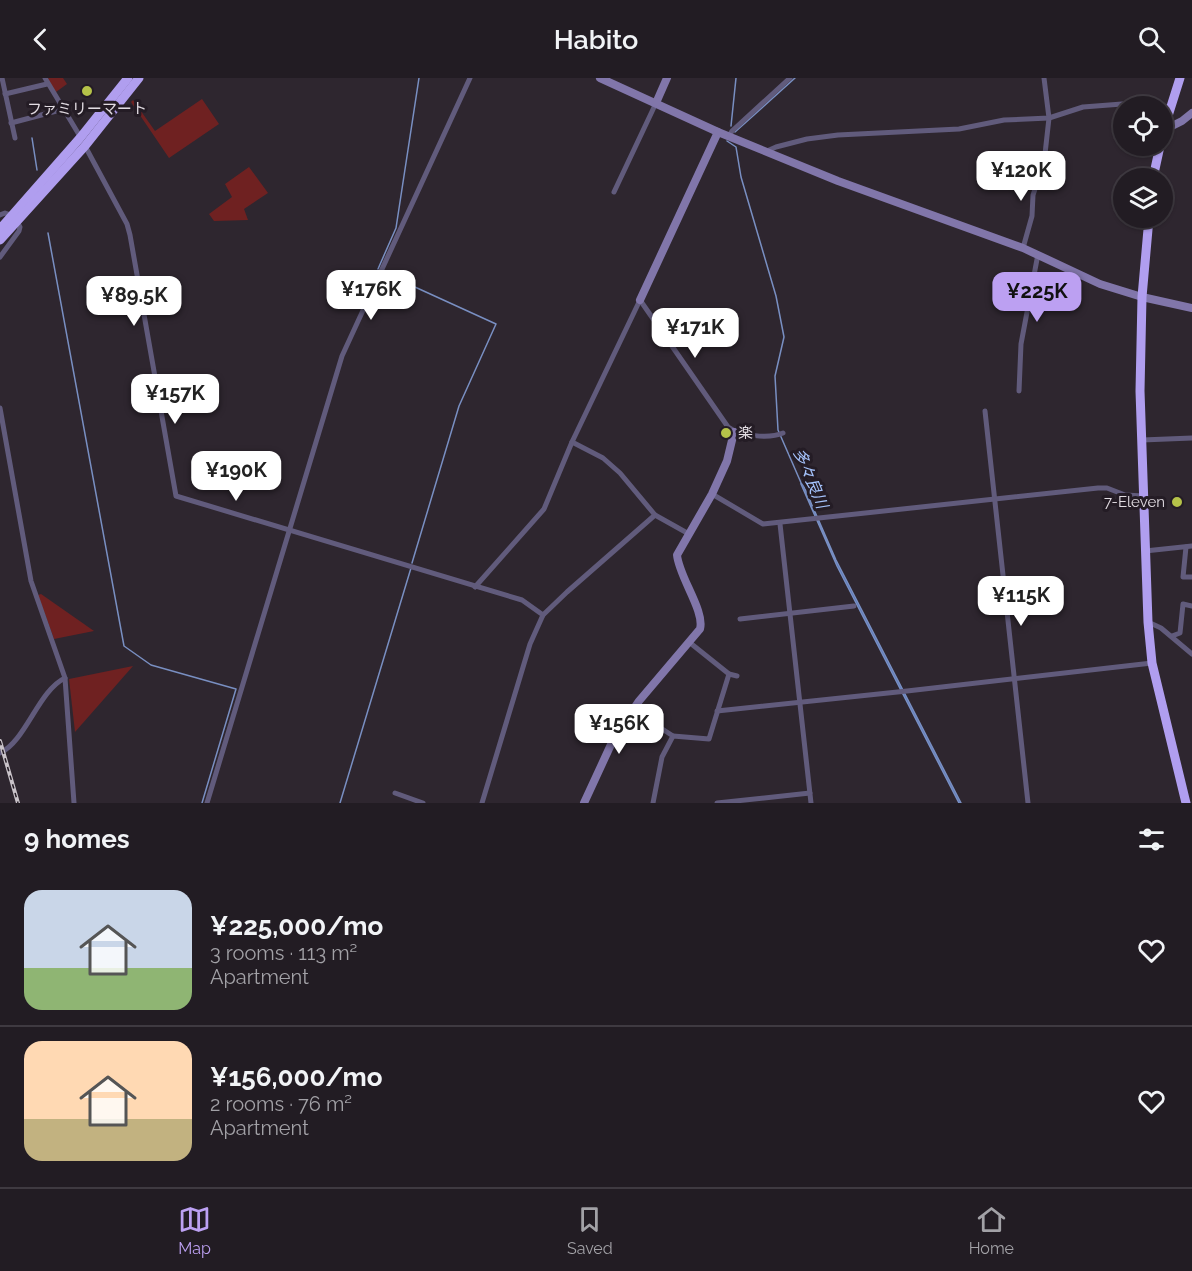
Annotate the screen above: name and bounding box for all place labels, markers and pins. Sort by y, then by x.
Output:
marker: ファミリーマート [80,84,94,98]
place label: ファミリーマート [27,100,147,118]
pin: ¥120K [979,151,1063,202]
pin: ¥176K [329,270,413,321]
pin: ¥225K [995,272,1079,323]
pin: ¥89.5K [85,276,183,327]
pin: ¥171K [653,308,737,359]
pin: ¥157K [133,374,217,425]
place label: 楽 [738,424,753,442]
marker: 楽 [719,426,733,440]
pin: ¥190K [194,451,278,502]
place label: 7-Eleven [1104,493,1165,511]
marker: 7-Eleven [1170,495,1184,509]
pin: ¥115K [979,576,1063,627]
pin: ¥156K [577,704,661,755]

